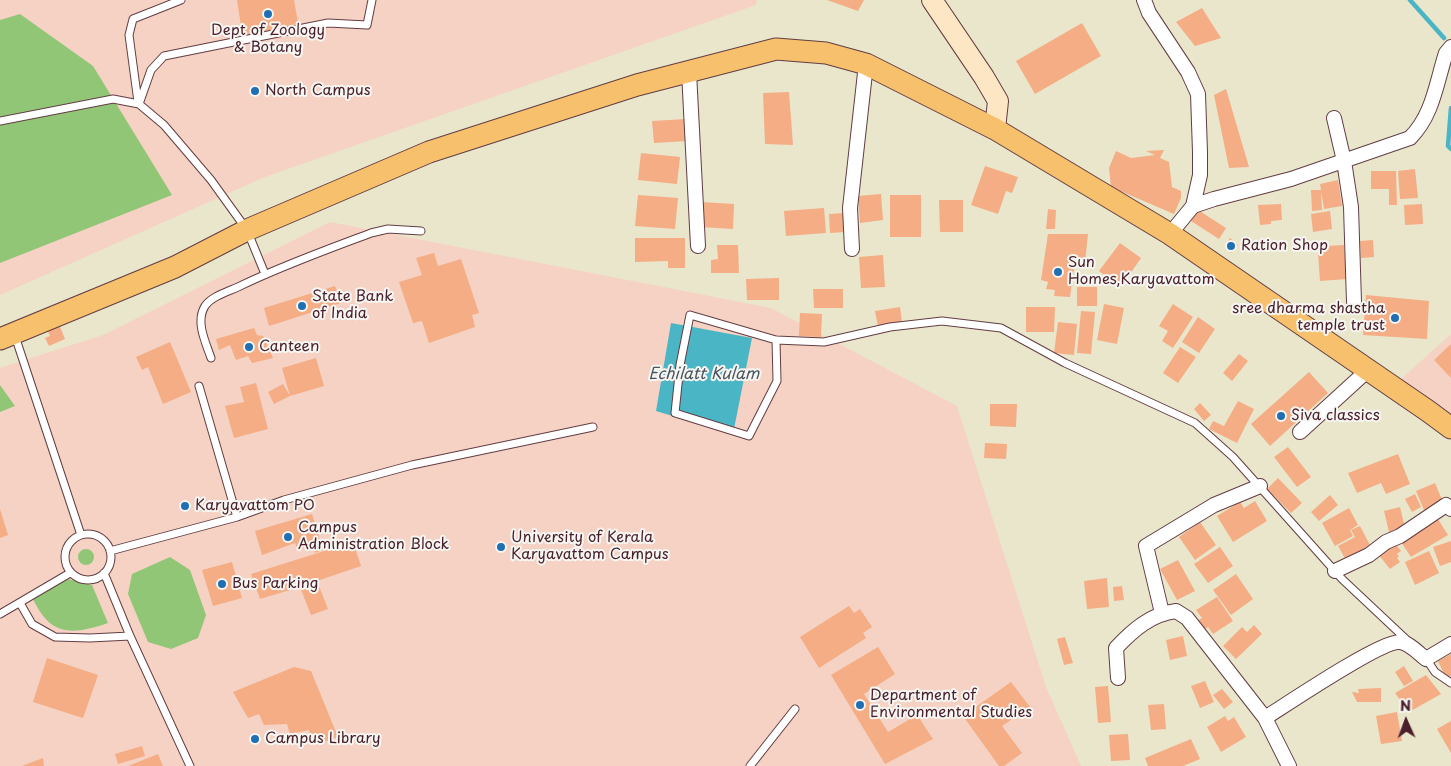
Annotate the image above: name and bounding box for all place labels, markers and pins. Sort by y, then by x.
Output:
marker: Dept of Zoology & Botany [262,8,274,20]
place label: Dept of Zoology & Botany [211,22,325,57]
place label: North Campus [265,82,370,100]
marker: North Campus [249,85,261,97]
place label: Ration Shop [1241,237,1328,255]
marker: Ration Shop [1225,240,1237,252]
place label: Sun Homes,Karyavattom [1068,254,1215,289]
marker: Sun Homes,Karyavattom [1052,266,1064,278]
place label: State Bank of India [312,288,393,323]
marker: State Bank of India [296,300,308,312]
place label: sree dharma shastha temple trust [1232,300,1385,335]
marker: sree dharma shastha temple trust [1389,312,1401,324]
place label: Canteen [259,338,319,356]
marker: Canteen [243,341,255,353]
place label: Siva classics [1291,407,1380,425]
marker: Siva classics [1275,410,1287,422]
place label: Karyavattom PO [195,497,315,515]
marker: Karyavattom PO [179,500,191,512]
place label: Campus Administration Block [298,519,449,554]
place label: University of Kerala Karyavattom Campus [511,529,669,564]
marker: Campus Administration Block [282,531,294,543]
marker: University of Kerala Karyavattom Campus [495,541,507,553]
place label: Bus Parking [232,575,318,593]
marker: Bus Parking [216,578,228,590]
place label: Department of Environmental Studies [870,687,1032,722]
marker: Department of Environmental Studies [854,699,866,711]
place label: Campus Library [265,730,381,748]
marker: Campus Library [249,733,261,745]

